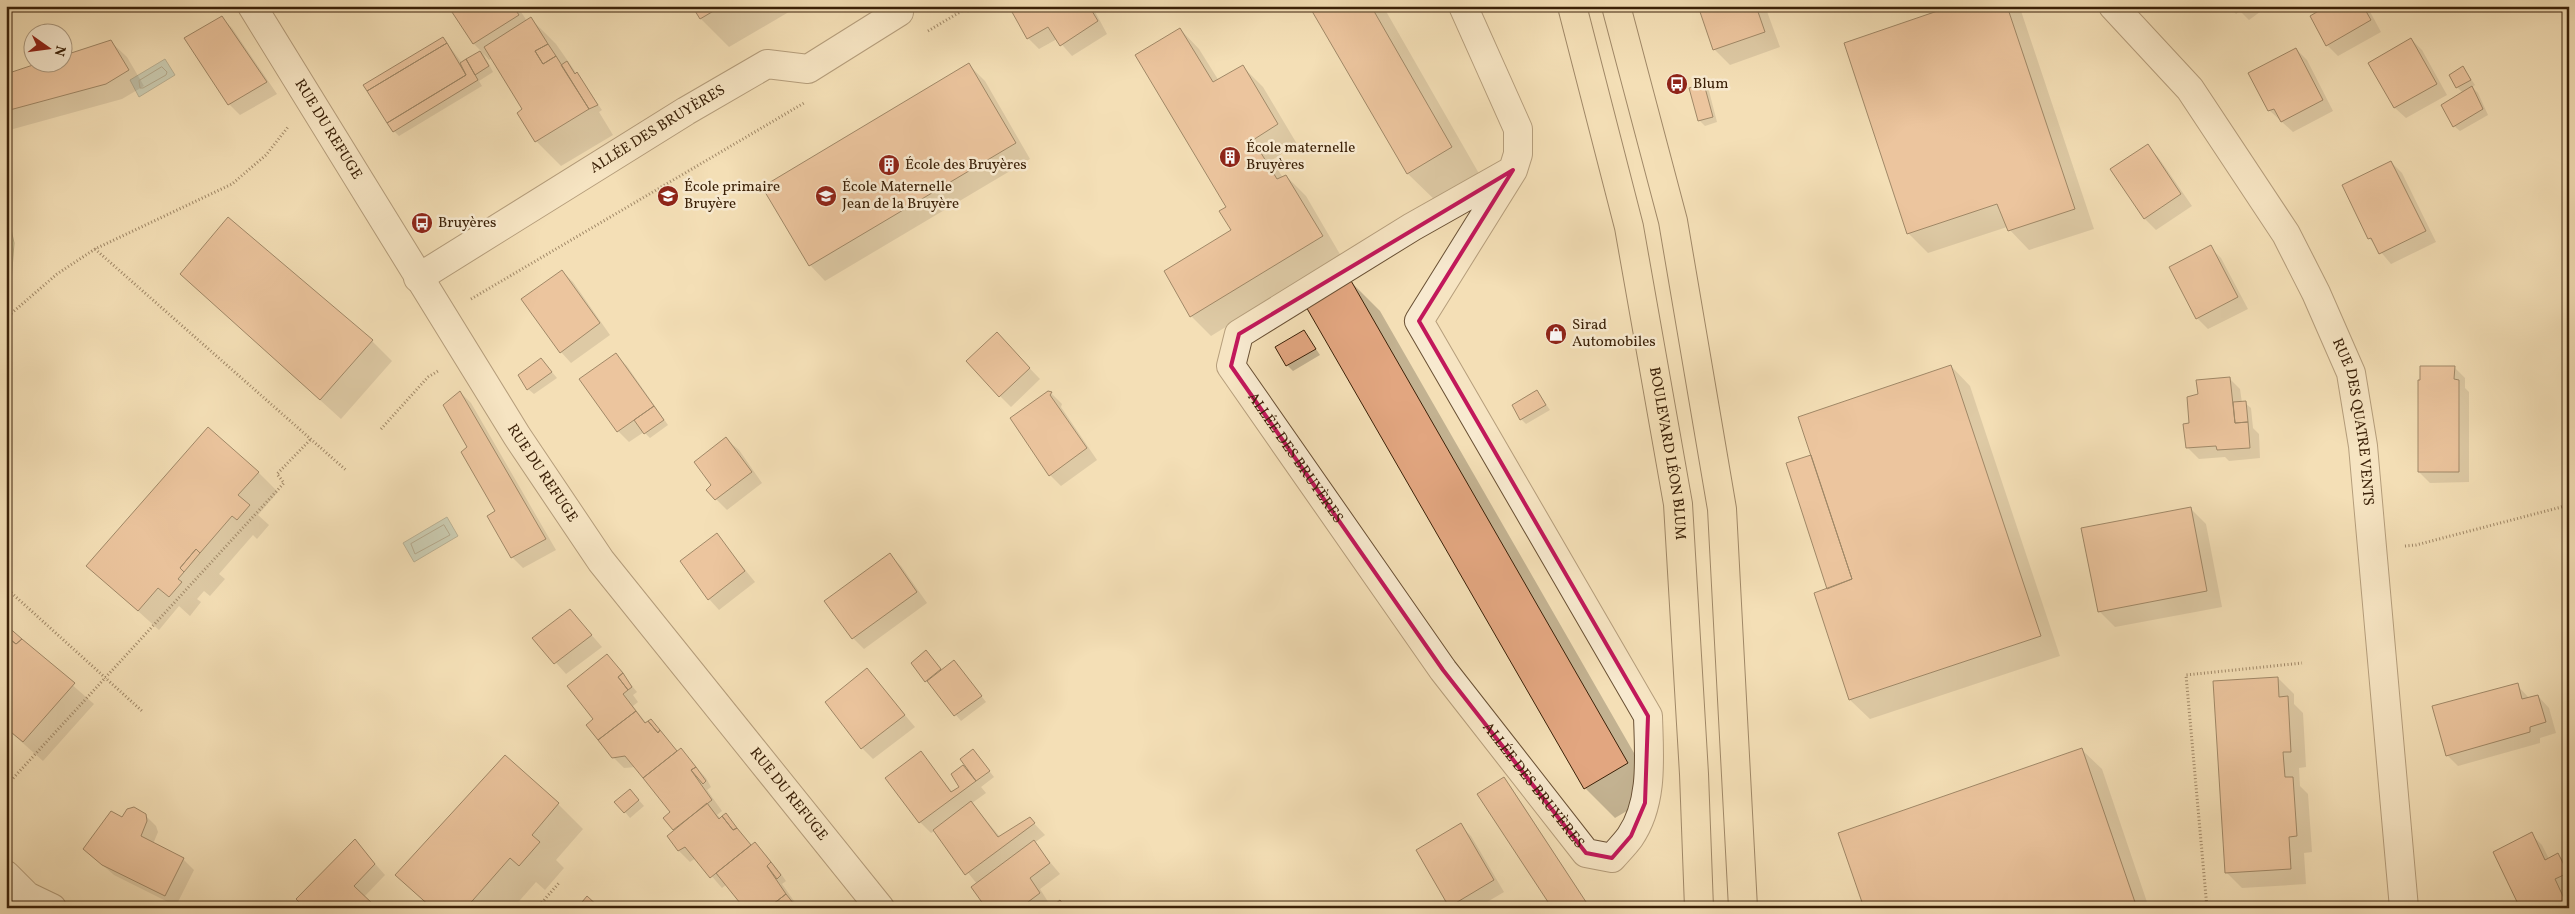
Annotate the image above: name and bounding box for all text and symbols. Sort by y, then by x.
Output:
north arrow [22,22,72,72]
text: N [49,44,70,58]
bus stop icon: Blum [1665,72,1689,96]
place label: Blum [1693,74,1729,95]
street label: RUE DU REFUGE [289,75,367,184]
street label: ALLÉE DES BRUYÈRES [586,80,729,179]
place label: École maternelle Bruyères [1246,138,1355,176]
building icon: École maternelle Bruyères [1218,145,1242,169]
building icon: École des Bruyères [877,153,901,177]
place label: École des Bruyères [905,155,1027,176]
place label: École primaire Bruyère [684,177,780,215]
place label: École Maternelle Jean de la Bruyère [842,177,959,215]
school or university icon: École primaire Bruyère [656,184,680,208]
school or university icon: École Maternelle Jean de la Bruyère [814,184,838,208]
bus stop icon: Bruyères [410,211,434,235]
place label: Bruyères [438,213,497,234]
place label: Sirad Automobiles [1572,315,1656,353]
shop icon: Sirad Automobiles [1544,322,1568,346]
street label: RUE DES QUATRE VENTS [2327,335,2379,507]
street label: BOULEVARD LÉON BLUM [1643,365,1691,541]
street label: ALLÉE DES BRUYÈRES [1242,388,1348,528]
street label: RUE DU REFUGE [502,420,583,527]
street label: ALLÉE DES BRUYÈRES [1477,718,1589,853]
street label: RUE DU REFUGE [745,743,833,845]

